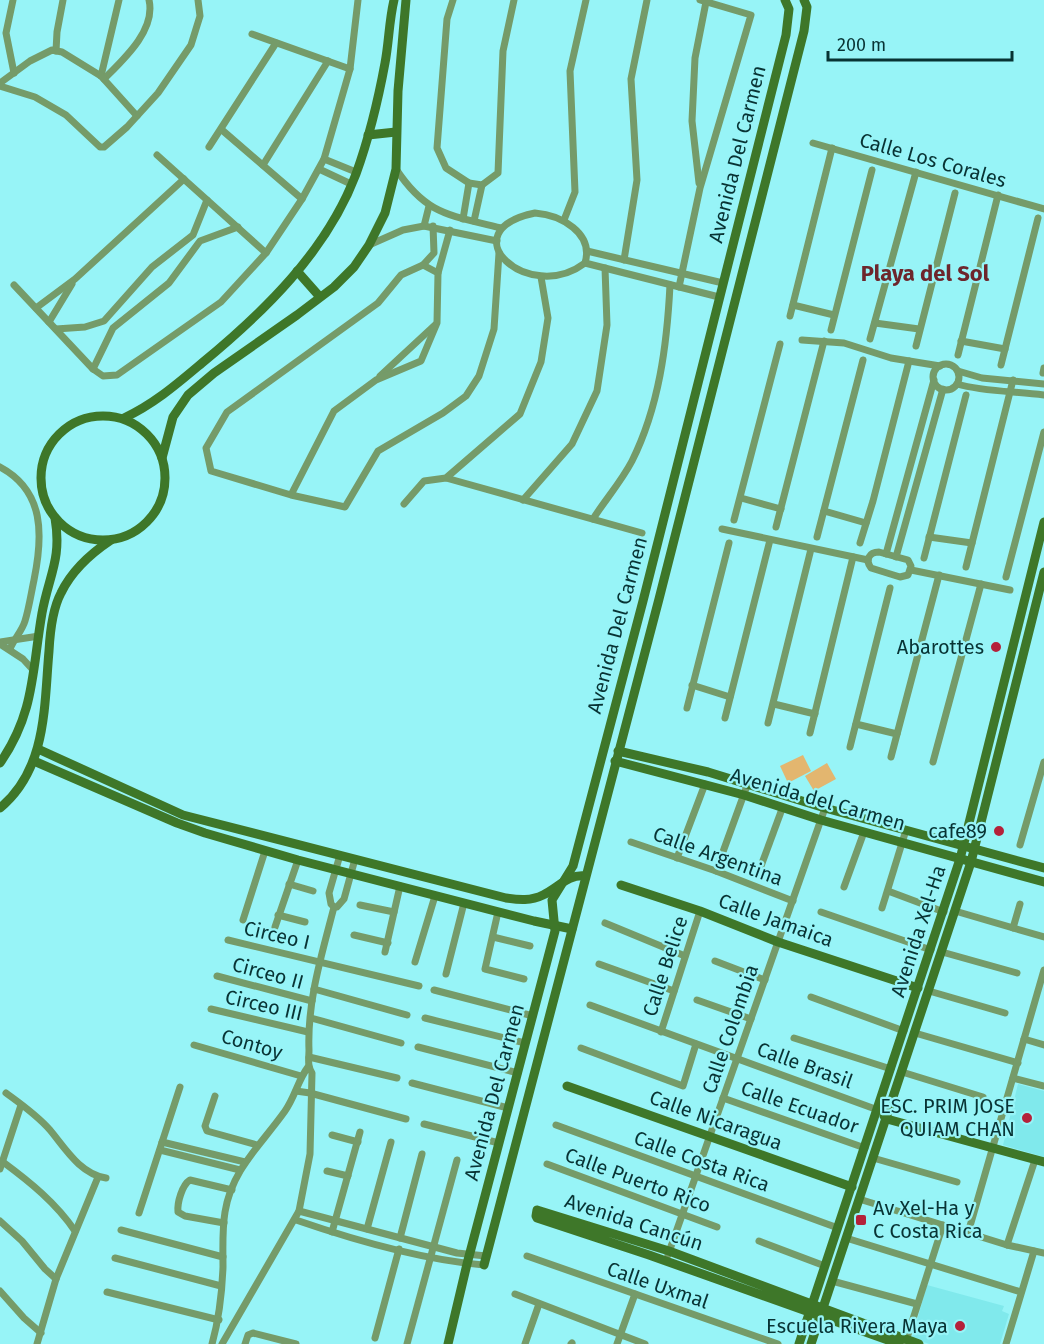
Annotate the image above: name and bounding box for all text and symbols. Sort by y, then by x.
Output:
scale bar [828,24,1012,62]
text: 200 m [837,34,886,56]
street label: Avenida Del Carmen [703,63,771,245]
street label: Calle Los Corales [857,128,1009,192]
district label: Playa del Sol [861,260,990,287]
street label: Avenida Del Carmen [582,534,652,716]
place label: Abarottes [897,635,984,659]
marker: Abarottes [989,640,1003,654]
street label: Avenida del Carmen [728,763,908,835]
place label: cafe89 [928,819,987,843]
street label: Calle Argentina [650,821,786,891]
marker: cafe89 [992,824,1006,838]
street label: Avenida Xel-Ha [885,862,951,1000]
street label: Calle Jamaica [715,888,837,952]
street label: Calle Belice [637,913,693,1019]
street label: Circeo I [242,916,312,954]
street label: Circeo II [230,952,306,994]
street label: Calle Colombia [697,961,763,1097]
street label: Circeo III [223,984,305,1026]
street label: Avenida Del Carmen [459,1001,529,1183]
street label: Contoy [219,1024,286,1064]
street label: Calle Brasil [754,1037,856,1093]
street label: Calle Ecuador [738,1076,862,1138]
street label: Calle Nicaragua [646,1085,786,1155]
place label: ESC. PRIM JOSE QUIAM CHAN [880,1094,1015,1141]
marker: ESC. PRIM JOSE QUIAM CHAN [1020,1111,1034,1125]
street label: Calle Costa Rica [631,1125,773,1197]
street label: Calle Puerto Rico [562,1143,714,1217]
street label: Avenida Cancún [562,1188,706,1256]
place label: Av Xel-Ha y C Costa Rica [873,1196,983,1243]
marker: Av Xel-Ha y C Costa Rica [854,1213,868,1227]
street label: Calle Uxmal [604,1256,712,1314]
place label: Escuela Rivera Maya [766,1314,948,1338]
marker: Escuela Rivera Maya [953,1319,967,1333]

